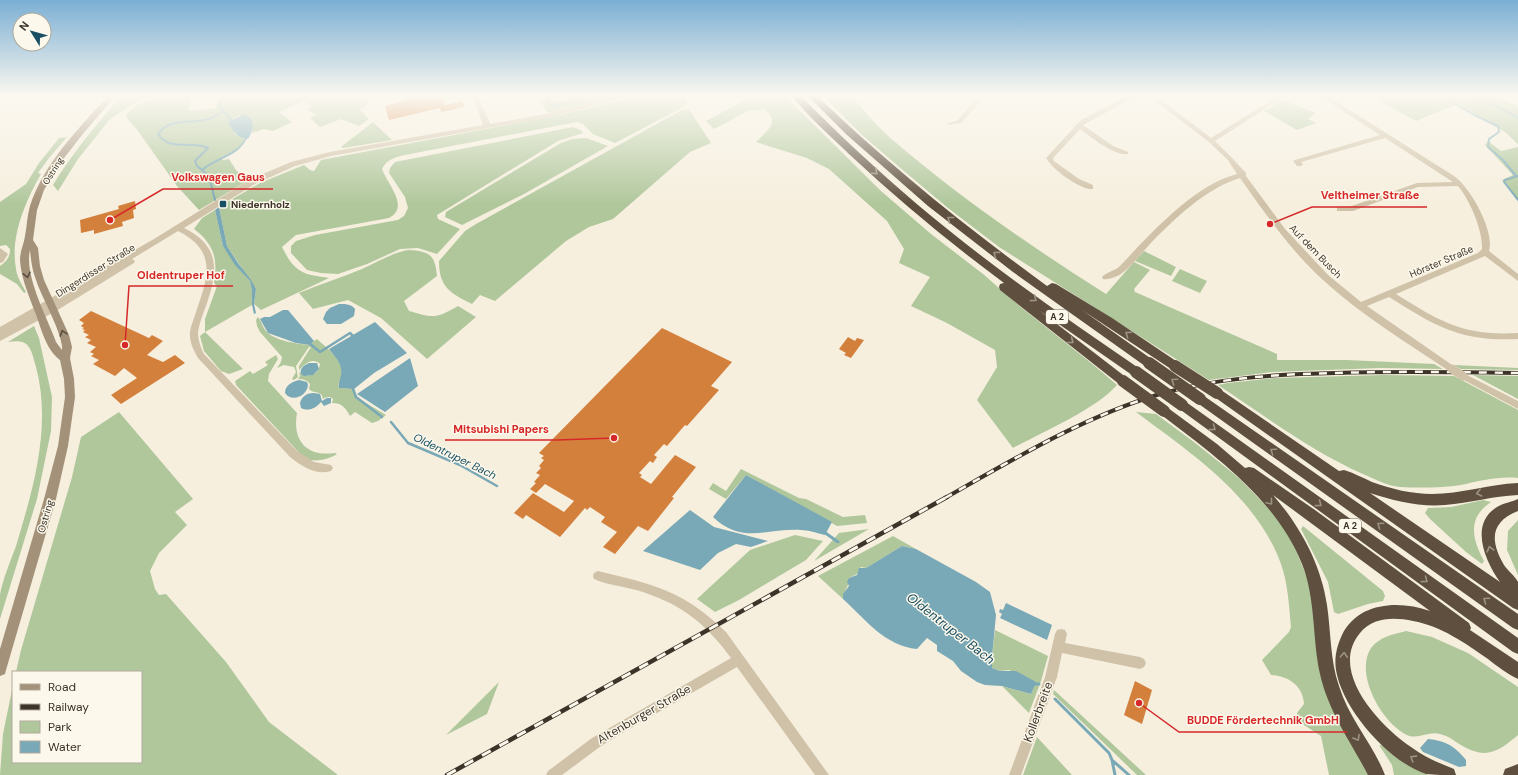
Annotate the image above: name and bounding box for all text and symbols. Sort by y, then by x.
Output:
north arrow [12,12,52,52]
text: N [16,19,32,33]
street label: Ostring [40,155,66,187]
callout: Volkswagen Gaus [163,166,273,189]
one-way arrow [870,168,878,175]
text: Volkswagen Gaus [171,170,265,184]
callout: Veltheimer Straße [1312,184,1427,207]
text: Veltheimer Straße [1321,188,1420,202]
place label: Niedernholz [231,198,290,211]
marker: Niedernholz [218,199,228,209]
one-way arrow [947,216,954,223]
street label: Auf dem Busch [1287,222,1345,281]
street label: Dingerdisser Straße [53,241,138,300]
street label: Hörster Straße [1407,242,1475,281]
one-way arrow [993,251,1000,259]
callout: Oldentruper Hof [129,263,233,286]
text: Oldentruper Hof [137,268,225,282]
one-way arrow [23,272,31,278]
one-way arrow [1029,295,1036,302]
road number: A 2 [1046,310,1068,324]
one-way arrow [59,330,68,337]
one-way arrow [1125,331,1132,339]
one-way arrow [1066,336,1073,343]
one-way arrow [1172,379,1179,386]
callout: Mitsubishi Papers [445,417,557,440]
text: Mitsubishi Papers [453,422,549,436]
one-way arrow [1209,423,1216,430]
water label: Oldentruper Bach [411,430,499,482]
one-way arrow [1271,449,1278,456]
one-way arrow [1476,489,1483,497]
street label: Ostring [35,498,57,534]
one-way arrow [1266,498,1273,505]
one-way arrow [1315,499,1322,507]
road number: A 2 [1339,519,1361,533]
one-way arrow [1377,523,1384,530]
one-way arrow [1486,545,1495,552]
one-way arrow [1420,575,1427,582]
water label: Oldentruper Bach [903,589,998,668]
one-way arrow [1483,597,1490,605]
one-way arrow [1339,652,1348,658]
legend [12,671,142,763]
text: Road [48,679,76,695]
street label: Kollerbreite [1020,679,1056,744]
street label: Altenburger Straße [594,681,694,747]
text: Railway [48,699,89,715]
callout: BUDDE Fördertechnik GmbH [1179,709,1347,732]
text: BUDDE Fördertechnik GmbH [1187,713,1339,727]
text: Park [48,719,72,735]
one-way arrow [1352,734,1359,741]
text: Water [48,739,82,755]
one-way arrow [1410,756,1417,763]

